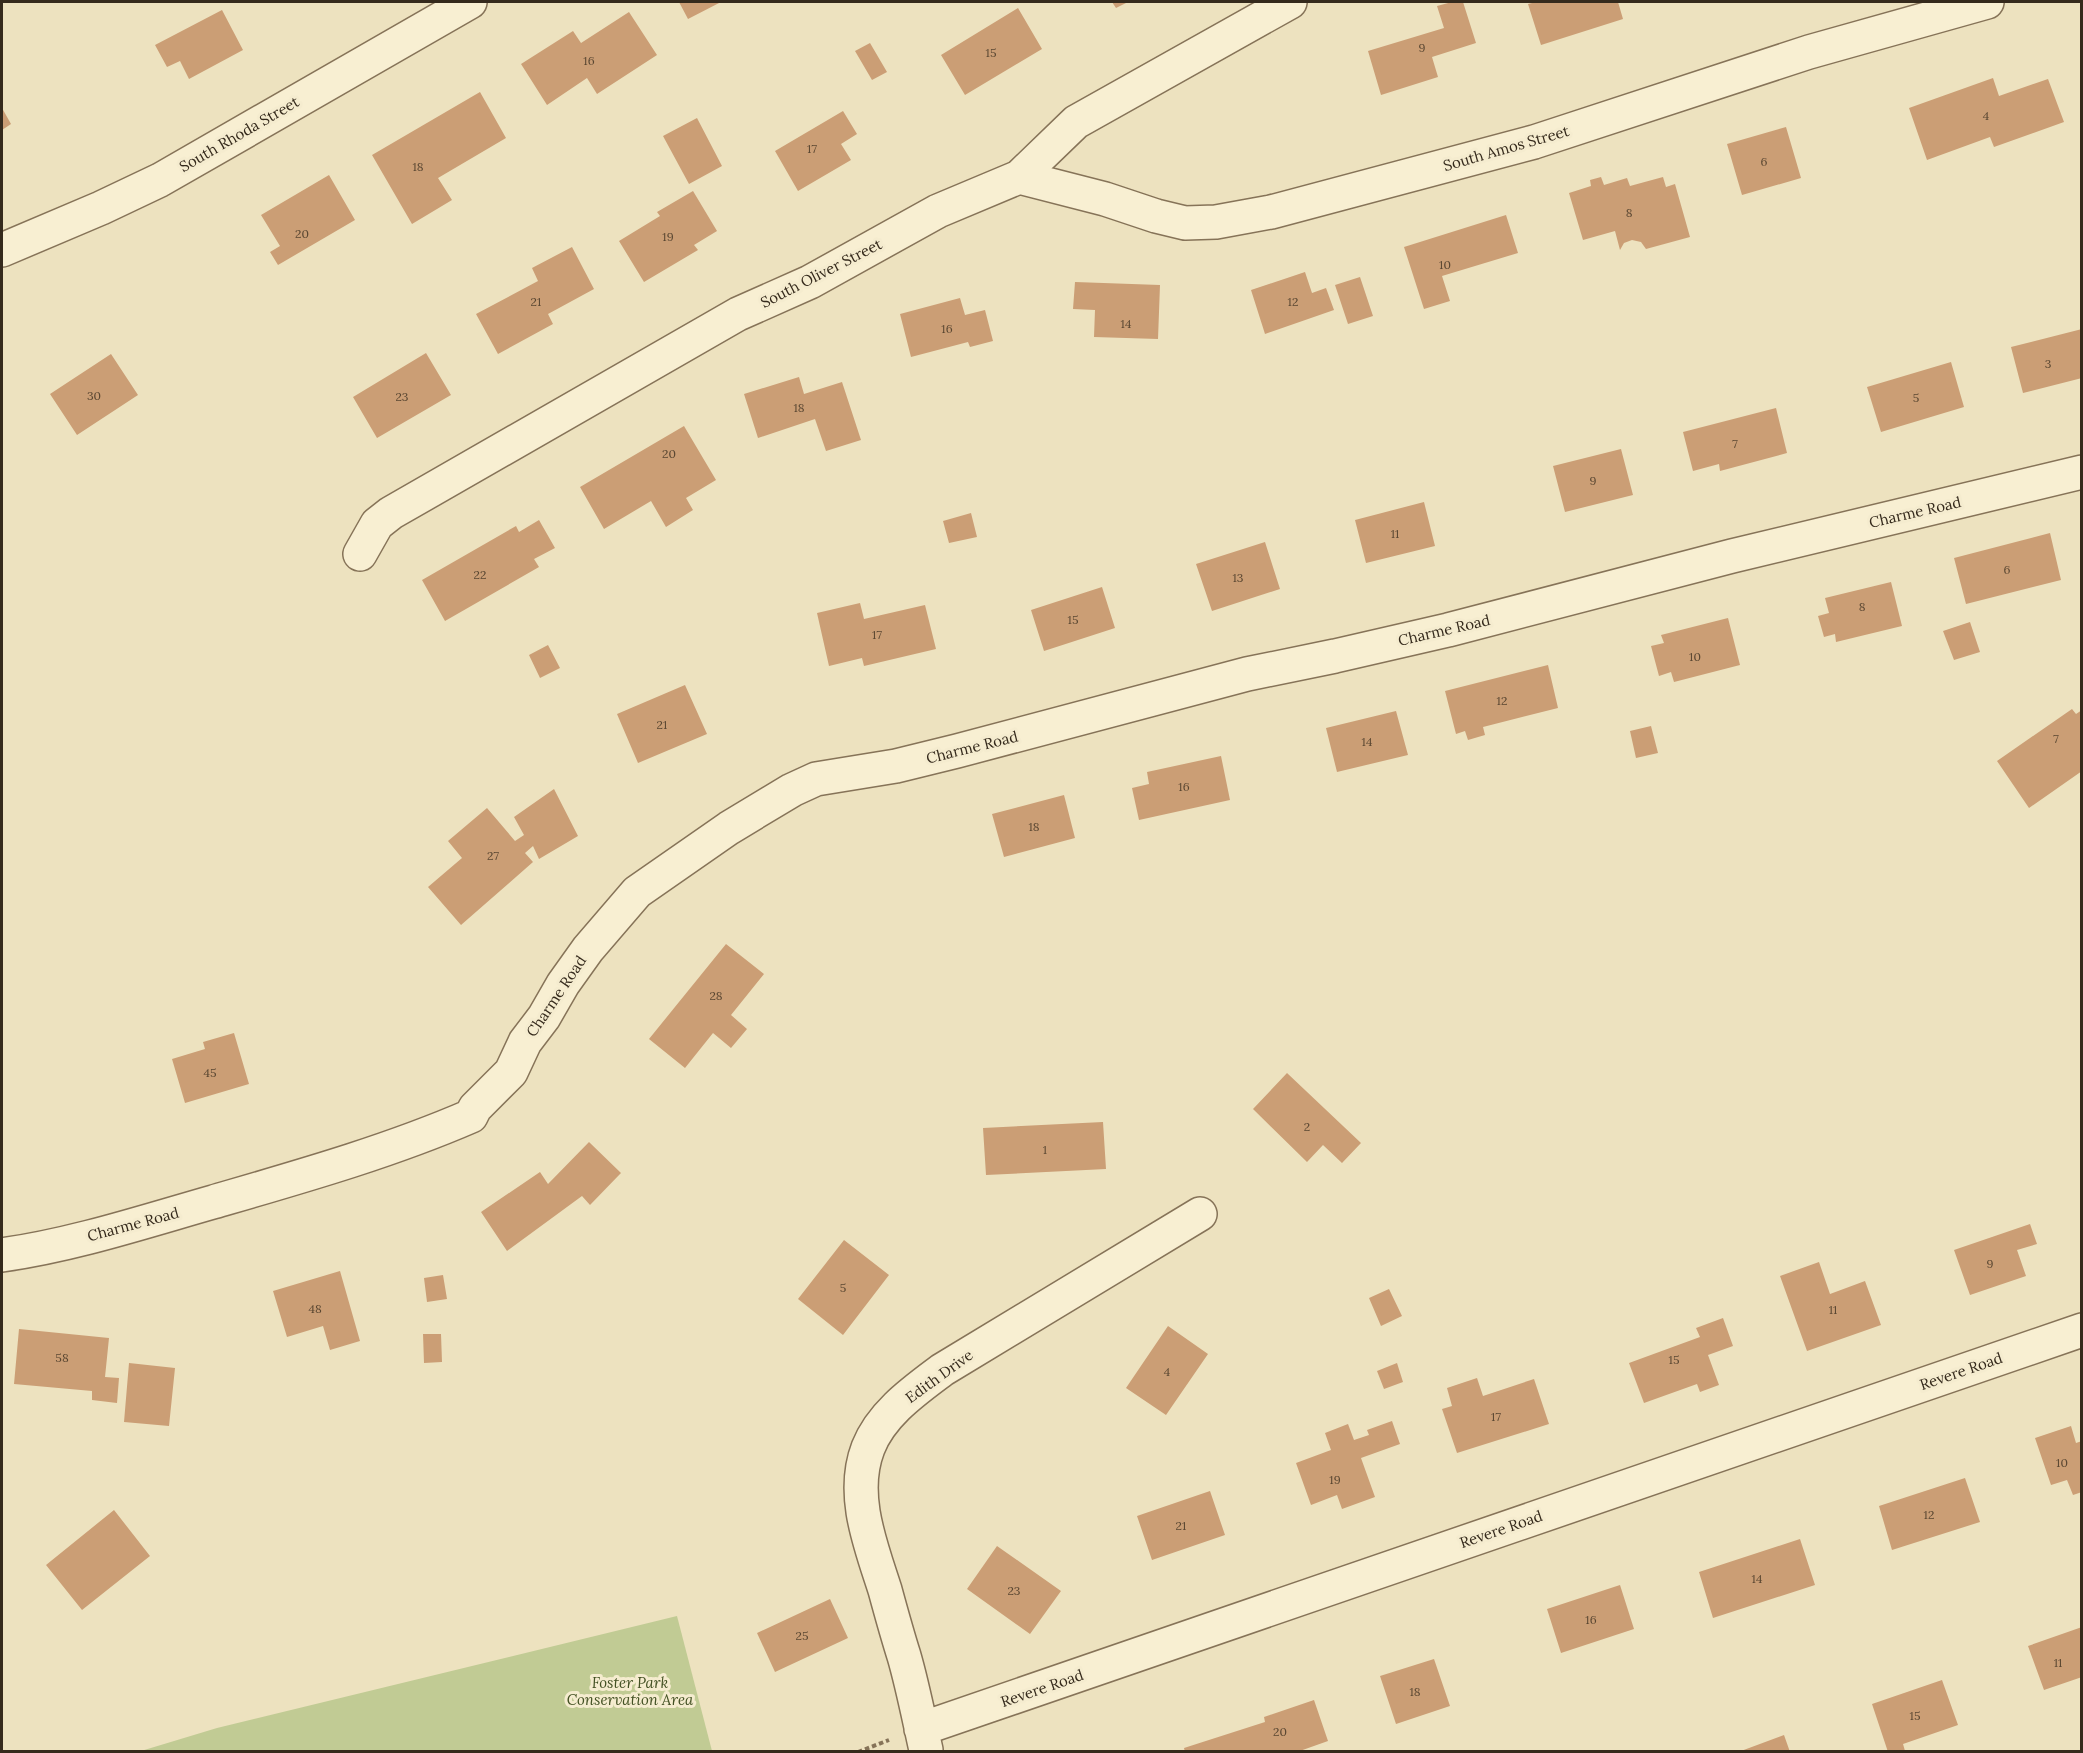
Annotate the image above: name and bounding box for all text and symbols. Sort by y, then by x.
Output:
house number: 9 [1419,40,1426,55]
house number: 15 [986,45,996,60]
house number: 16 [583,53,595,68]
street label: South Rhoda Street [176,92,303,176]
house number: 4 [1983,108,1990,123]
street label: South Amos Street [1441,121,1571,175]
house number: 17 [807,141,817,156]
house number: 6 [1761,154,1768,169]
house number: 18 [412,159,424,174]
house number: 8 [1626,205,1633,220]
house number: 20 [295,226,309,241]
house number: 19 [662,229,674,244]
street label: South Oliver Street [757,234,885,312]
house number: 10 [1439,257,1451,272]
house number: 21 [531,294,541,309]
house number: 12 [1288,294,1298,309]
house number: 14 [1121,316,1132,331]
house number: 16 [941,321,953,336]
house number: 3 [2045,356,2052,371]
house number: 30 [87,388,101,403]
house number: 23 [396,389,409,404]
house number: 5 [1913,390,1919,405]
house number: 18 [793,400,805,415]
house number: 7 [1732,436,1738,451]
house number: 20 [662,446,676,461]
house number: 9 [1590,473,1597,488]
street label: Charme Road [1867,492,1963,532]
house number: 11 [1391,526,1399,541]
house number: 6 [2004,562,2011,577]
house number: 22 [474,567,486,582]
house number: 13 [1232,570,1244,585]
house number: 8 [1859,599,1866,614]
street label: Charme Road [1396,610,1492,650]
house number: 15 [1068,612,1078,627]
house number: 17 [872,627,882,642]
house number: 10 [1689,649,1701,664]
house number: 12 [1497,693,1507,708]
house number: 21 [657,717,667,732]
street label: Charme Road [924,726,1020,768]
house number: 7 [2053,731,2059,746]
house number: 14 [1362,734,1373,749]
house number: 16 [1178,779,1190,794]
house number: 18 [1028,819,1040,834]
house number: 27 [487,848,499,863]
street label: Charme Road [522,952,590,1040]
house number: 28 [709,988,723,1003]
house number: 45 [203,1065,217,1080]
house number: 2 [1304,1119,1310,1134]
house number: 1 [1043,1142,1047,1157]
street label: Charme Road [85,1203,181,1245]
house number: 9 [1987,1256,1994,1271]
house number: 5 [840,1280,846,1295]
house number: 48 [308,1301,322,1316]
house number: 11 [1829,1302,1837,1317]
street label: Edith Drive [901,1345,977,1407]
street label: Revere Road [1917,1348,2005,1394]
house number: 58 [55,1350,69,1365]
house number: 15 [1669,1352,1679,1367]
house number: 4 [1164,1364,1171,1379]
house number: 17 [1491,1409,1501,1424]
house number: 10 [2056,1455,2068,1470]
house number: 19 [1329,1472,1341,1487]
street label: Revere Road [1457,1506,1545,1552]
house number: 12 [1924,1507,1934,1522]
house number: 21 [1176,1518,1186,1533]
house number: 14 [1752,1571,1763,1586]
house number: 23 [1008,1583,1021,1598]
house number: 16 [1585,1612,1597,1627]
house number: 25 [796,1628,808,1643]
house number: 11 [2054,1655,2062,1670]
street label: Revere Road [998,1665,1086,1711]
park label: Foster Park Conservation Area [567,1673,694,1709]
house number: 18 [1409,1684,1421,1699]
house number: 15 [1910,1708,1920,1723]
house number: 20 [1273,1724,1287,1739]

